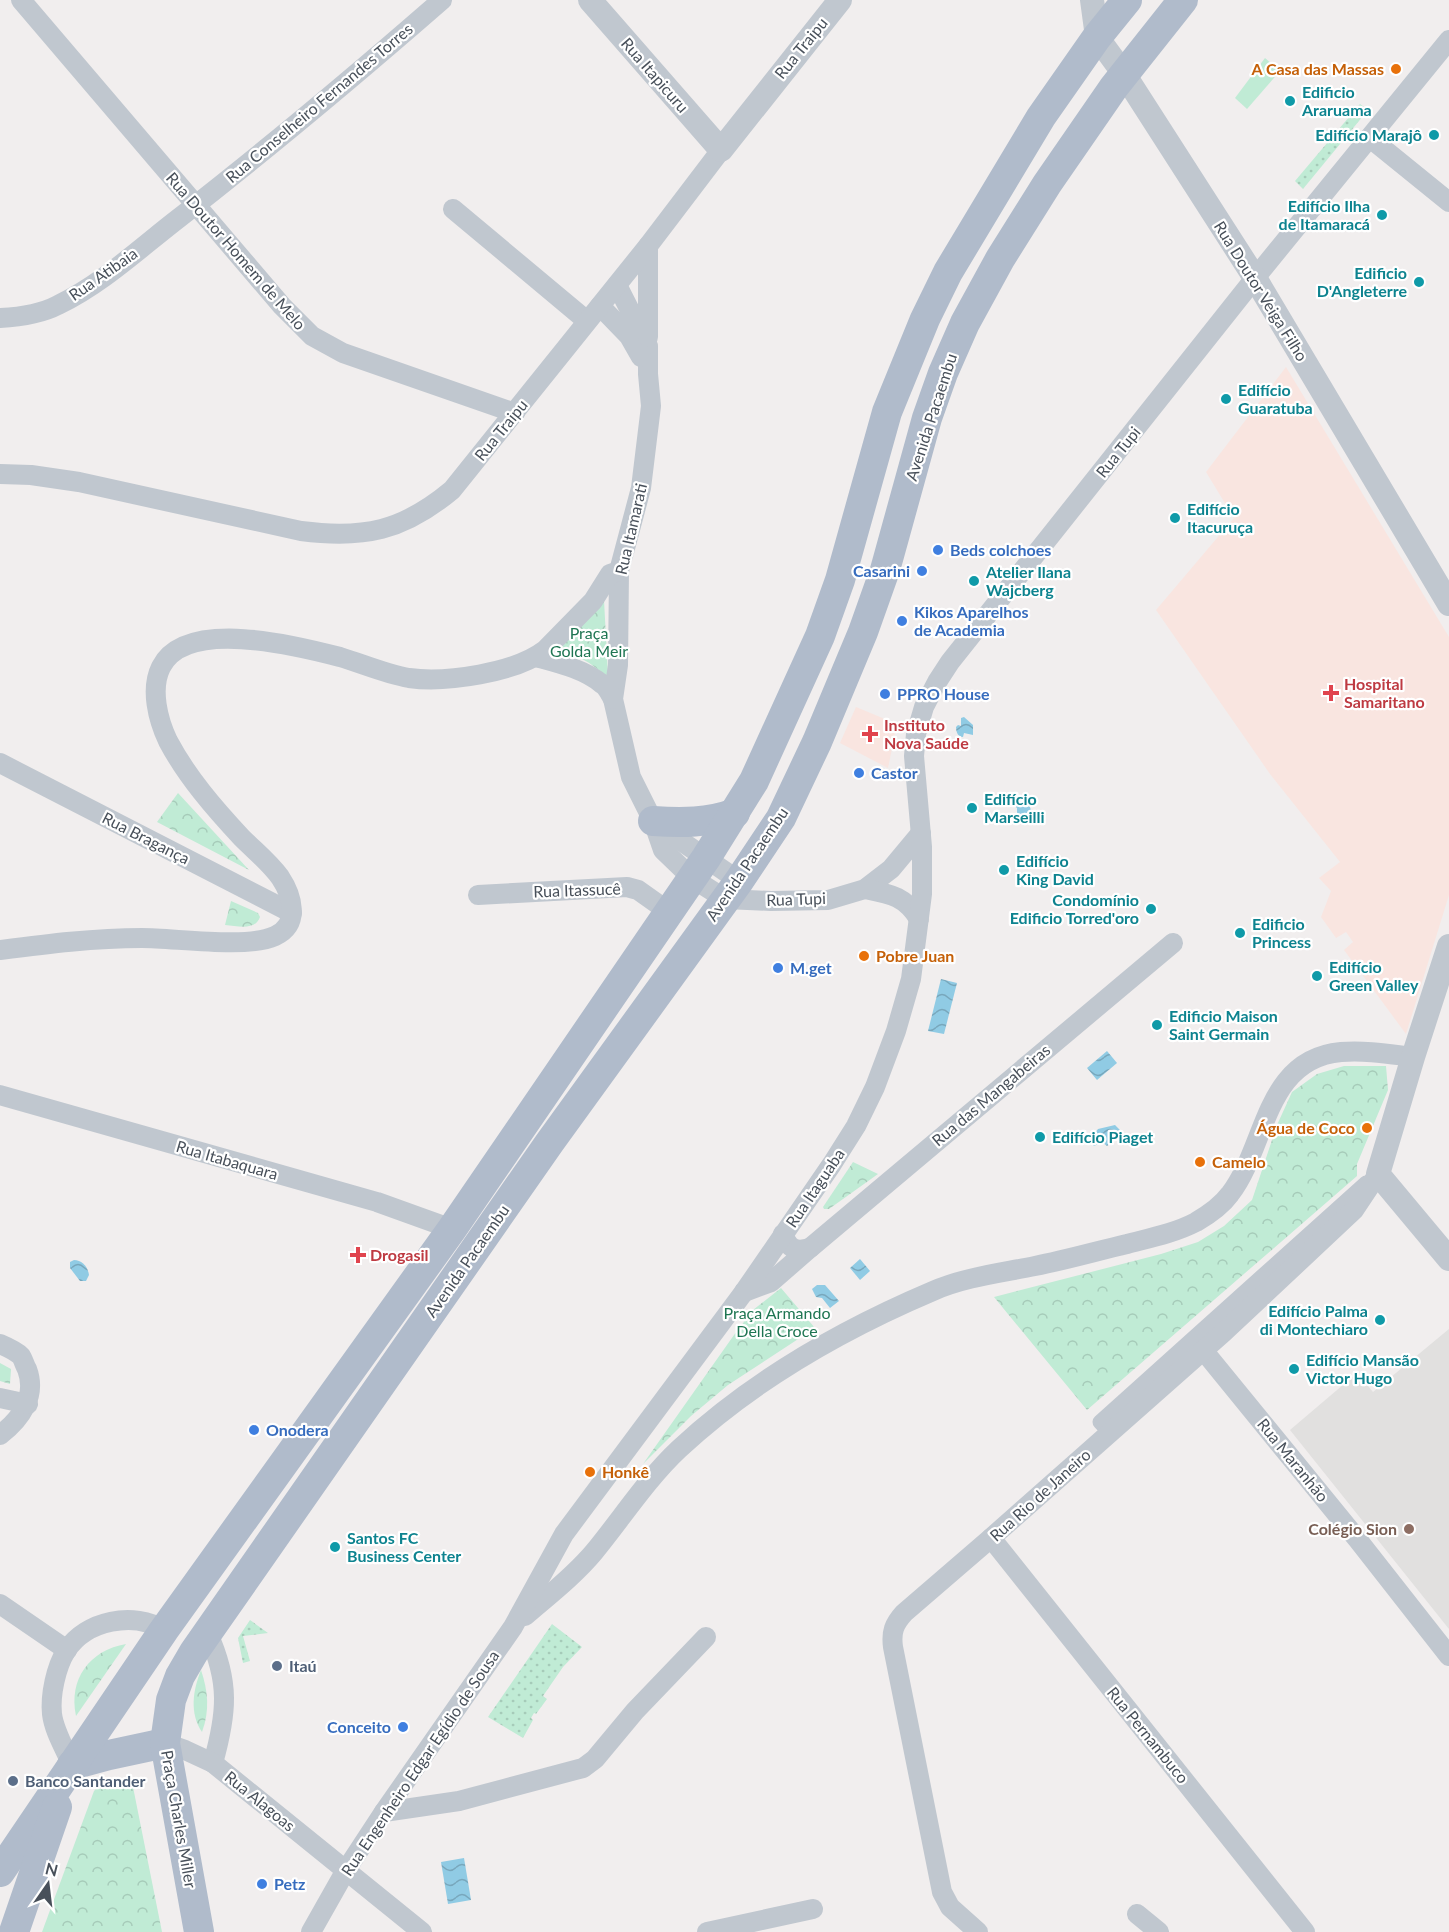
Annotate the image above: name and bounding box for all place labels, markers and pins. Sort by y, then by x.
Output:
place label: A Casa das Massas [1250,59,1384,78]
marker: A Casa das Massas [1389,62,1403,76]
place label: Edificio Araruama [1301,82,1372,119]
marker: Edificio Araruama [1283,94,1297,108]
place label: Edifício Marajô [1315,125,1422,144]
marker: Edifício Marajô [1427,128,1441,142]
place label: Edifício Ilha de Itamaracá [1279,196,1370,233]
marker: Edifício Ilha de Itamaracá [1375,208,1389,222]
place label: Edificio D'Angleterre [1317,263,1407,300]
marker: Edificio D'Angleterre [1412,275,1426,289]
place label: Edifício Guaratuba [1238,380,1313,417]
marker: Edifício Guaratuba [1219,392,1233,406]
place label: Edifício Itacuruça [1187,499,1253,536]
marker: Edifício Itacuruça [1168,511,1182,525]
place label: Beds colchoes [950,540,1051,559]
marker: Beds colchoes [931,543,945,557]
place label: Casarini [853,561,910,580]
place label: Atelier Ilana Wajcberg [985,562,1071,599]
marker: Casarini [915,564,929,578]
marker: Atelier Ilana Wajcberg [967,574,981,588]
place label: Kikos Aparelhos de Academia [914,602,1029,639]
marker: Kikos Aparelhos de Academia [895,614,909,628]
place label: Hospital Samaritano [1344,674,1425,711]
place label: PPRO House [897,684,990,703]
marker: Hospital Samaritano [1322,684,1340,702]
marker: PPRO House [878,687,892,701]
place label: Instituto Nova Saúde [884,715,969,752]
marker: Instituto Nova Saúde [861,725,879,743]
place label: Castor [871,763,918,782]
marker: Castor [852,766,866,780]
place label: Edifício Marseilli [984,789,1045,826]
marker: Edifício Marseilli [965,801,979,815]
place label: Edifício King David [1016,851,1094,888]
marker: Edifício King David [997,863,1011,877]
place label: Condomínio Edificio Torred'oro [1010,890,1139,927]
marker: Condomínio Edificio Torred'oro [1144,902,1158,916]
place label: Edificio Princess [1252,914,1311,951]
marker: Edificio Princess [1233,926,1247,940]
place label: Pobre Juan [876,946,954,965]
marker: Pobre Juan [857,949,871,963]
place label: Edifício Green Valley [1329,957,1419,994]
place label: M.get [790,958,832,977]
marker: M.get [771,961,785,975]
marker: Edifício Green Valley [1310,969,1324,983]
place label: Edificio Maison Saint Germain [1169,1006,1278,1043]
marker: Edificio Maison Saint Germain [1150,1018,1164,1032]
place label: Água de Coco [1256,1118,1355,1137]
marker: Água de Coco [1360,1121,1374,1135]
place label: Edifício Piaget [1052,1127,1153,1146]
marker: Edifício Piaget [1033,1130,1047,1144]
place label: Camelo [1212,1152,1266,1171]
marker: Camelo [1193,1155,1207,1169]
place label: Drogasil [370,1245,429,1264]
marker: Drogasil [351,1248,365,1262]
place label: Edifício Palma di Montechiaro [1260,1301,1368,1338]
marker: Edifício Palma di Montechiaro [1373,1313,1387,1327]
place label: Edifício Mansão Victor Hugo [1305,1350,1419,1387]
marker: Edifício Mansão Victor Hugo [1287,1362,1301,1376]
place label: Onodera [266,1420,329,1439]
marker: Onodera [247,1423,261,1437]
place label: Honkê [602,1462,649,1481]
marker: Honkê [583,1465,597,1479]
place label: Colégio Sion [1308,1519,1397,1538]
marker: Colégio Sion [1402,1522,1416,1536]
place label: Santos FC Business Center [347,1528,461,1565]
marker: Santos FC Business Center [328,1540,342,1554]
place label: Itaú [289,1656,317,1675]
marker: Itaú [270,1659,284,1673]
place label: Conceito [327,1717,391,1736]
marker: Conceito [396,1720,410,1734]
place label: Banco Santander [25,1771,146,1790]
marker: Banco Santander [6,1774,20,1788]
place label: Petz [274,1874,305,1893]
marker: Petz [255,1877,269,1891]

